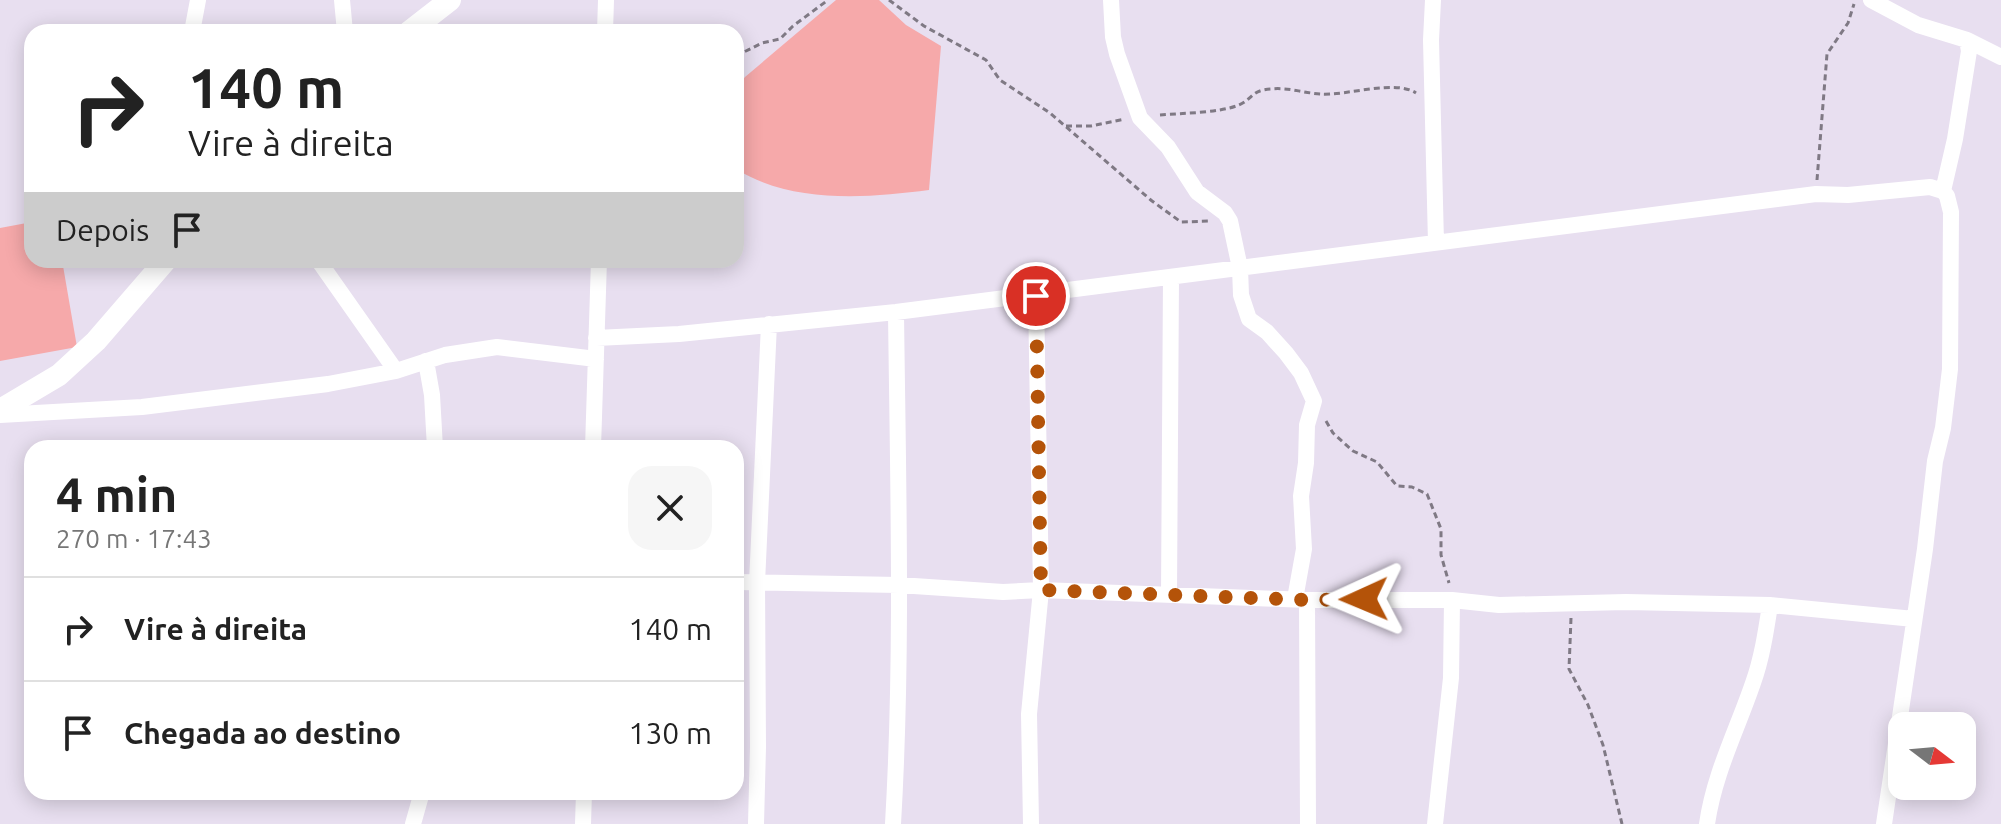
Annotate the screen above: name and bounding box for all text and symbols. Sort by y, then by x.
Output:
icon: right [56,56,160,160]
text: 140 m [188,56,344,119]
text: Vire à direita [188,122,394,163]
icon: arrive [165,208,209,252]
text: Depois [56,213,149,247]
pin [1002,262,1070,330]
icon: arrive [1014,274,1058,318]
button: close [628,466,712,550]
text: 4 min [56,467,177,521]
text: 270 m · 17:43 [56,524,212,553]
position arrow [1322,557,1406,641]
icon: right [56,607,100,651]
text: Vire à direita [124,612,307,646]
text: 140 m [628,612,712,646]
icon: arrive [56,711,100,755]
north arrow [1888,712,1976,800]
map controls [1888,712,1976,800]
text: Chegada ao destino [124,716,401,750]
text: 130 m [628,716,712,750]

